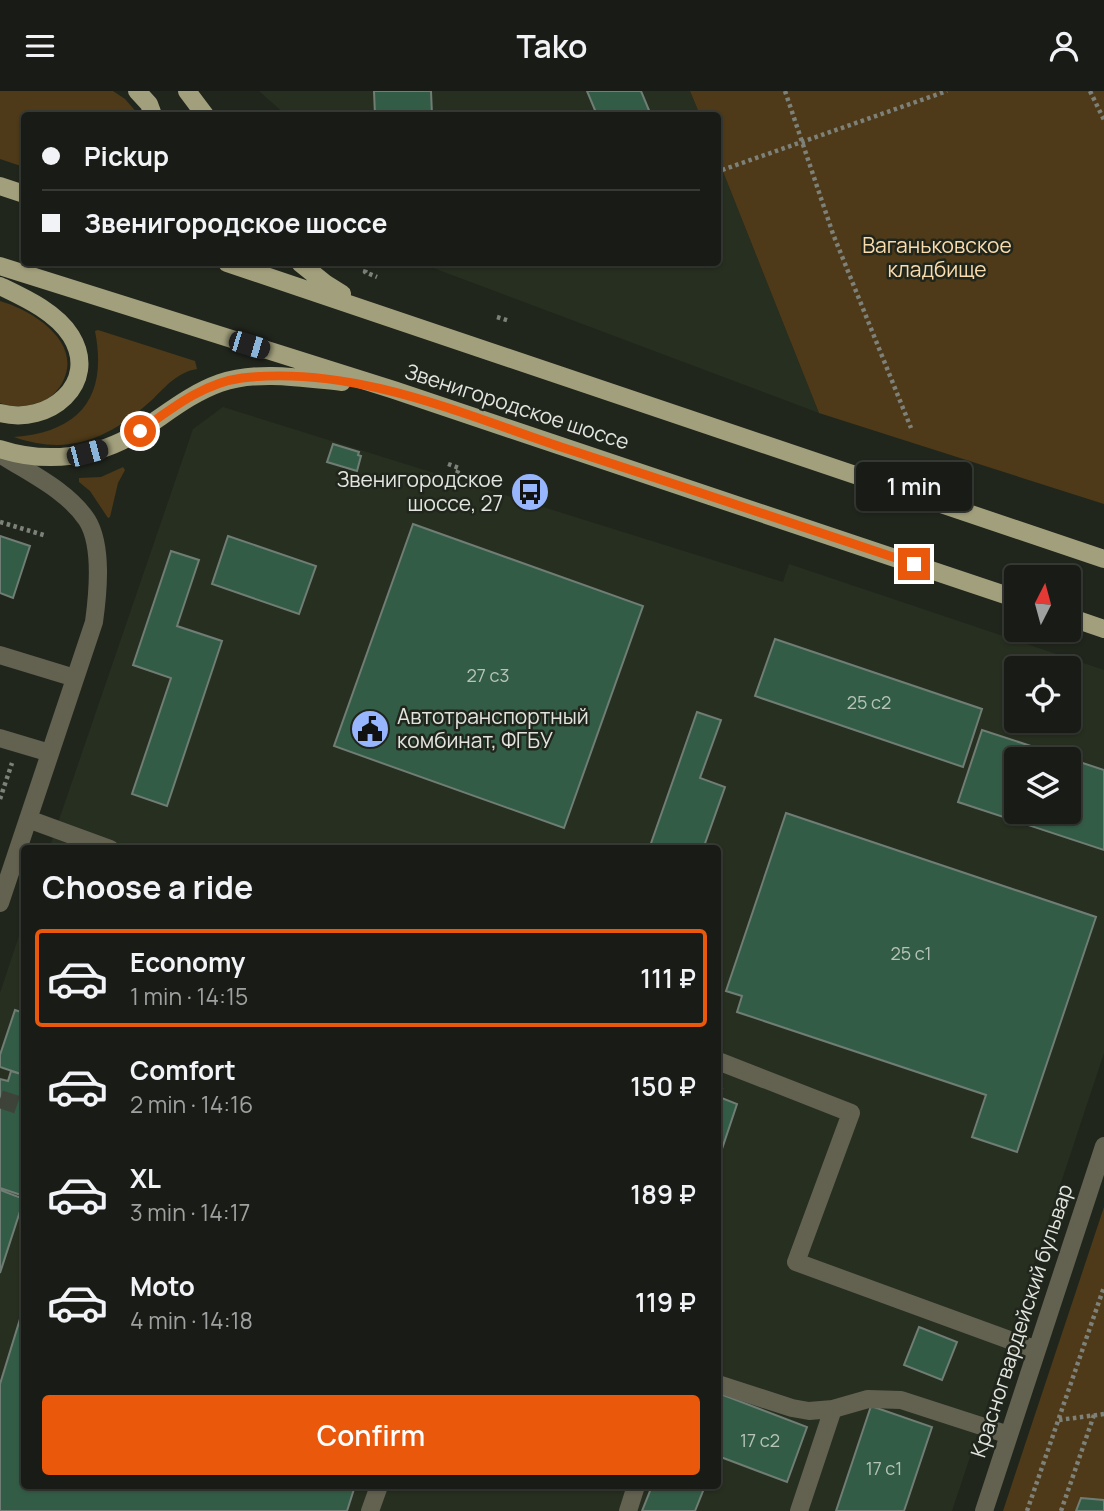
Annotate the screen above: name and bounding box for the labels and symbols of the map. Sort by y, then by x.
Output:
park label: Ваганьковское кладбище [862,231,1012,283]
car [226,329,273,361]
street label: Звенигородское шоссе [402,357,633,456]
route start [124,415,156,447]
car [64,437,111,469]
callout: 1 min [856,463,972,511]
place label: Звенигородское шоссе, 27 [337,465,503,517]
bus stop icon: Звенигородское шоссе, 27 [509,471,551,513]
route end [898,548,930,580]
north arrow [1004,565,1082,642]
house number: 27 с3 [467,663,509,687]
house number: 25 с2 [847,690,891,714]
place label: Автотранспортный комбинат, ФГБУ [397,702,589,754]
public building icon: Автотранспортный комбинат, ФГБУ [349,708,391,750]
house number: 25 с1 [890,941,932,965]
street label: Красногвардейский бульвар [964,1180,1079,1461]
house number: 17 с2 [740,1428,780,1452]
house number: 17 с1 [866,1456,902,1480]

